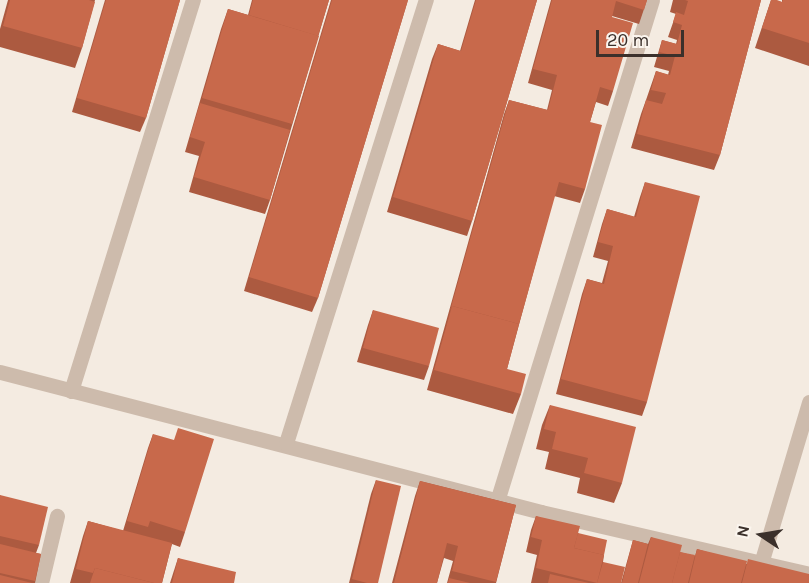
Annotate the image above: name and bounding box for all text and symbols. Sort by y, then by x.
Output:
scale bar [599,18,688,56]
text: 20 m [607,29,649,51]
north arrow [731,505,791,565]
text: N [732,524,753,539]

